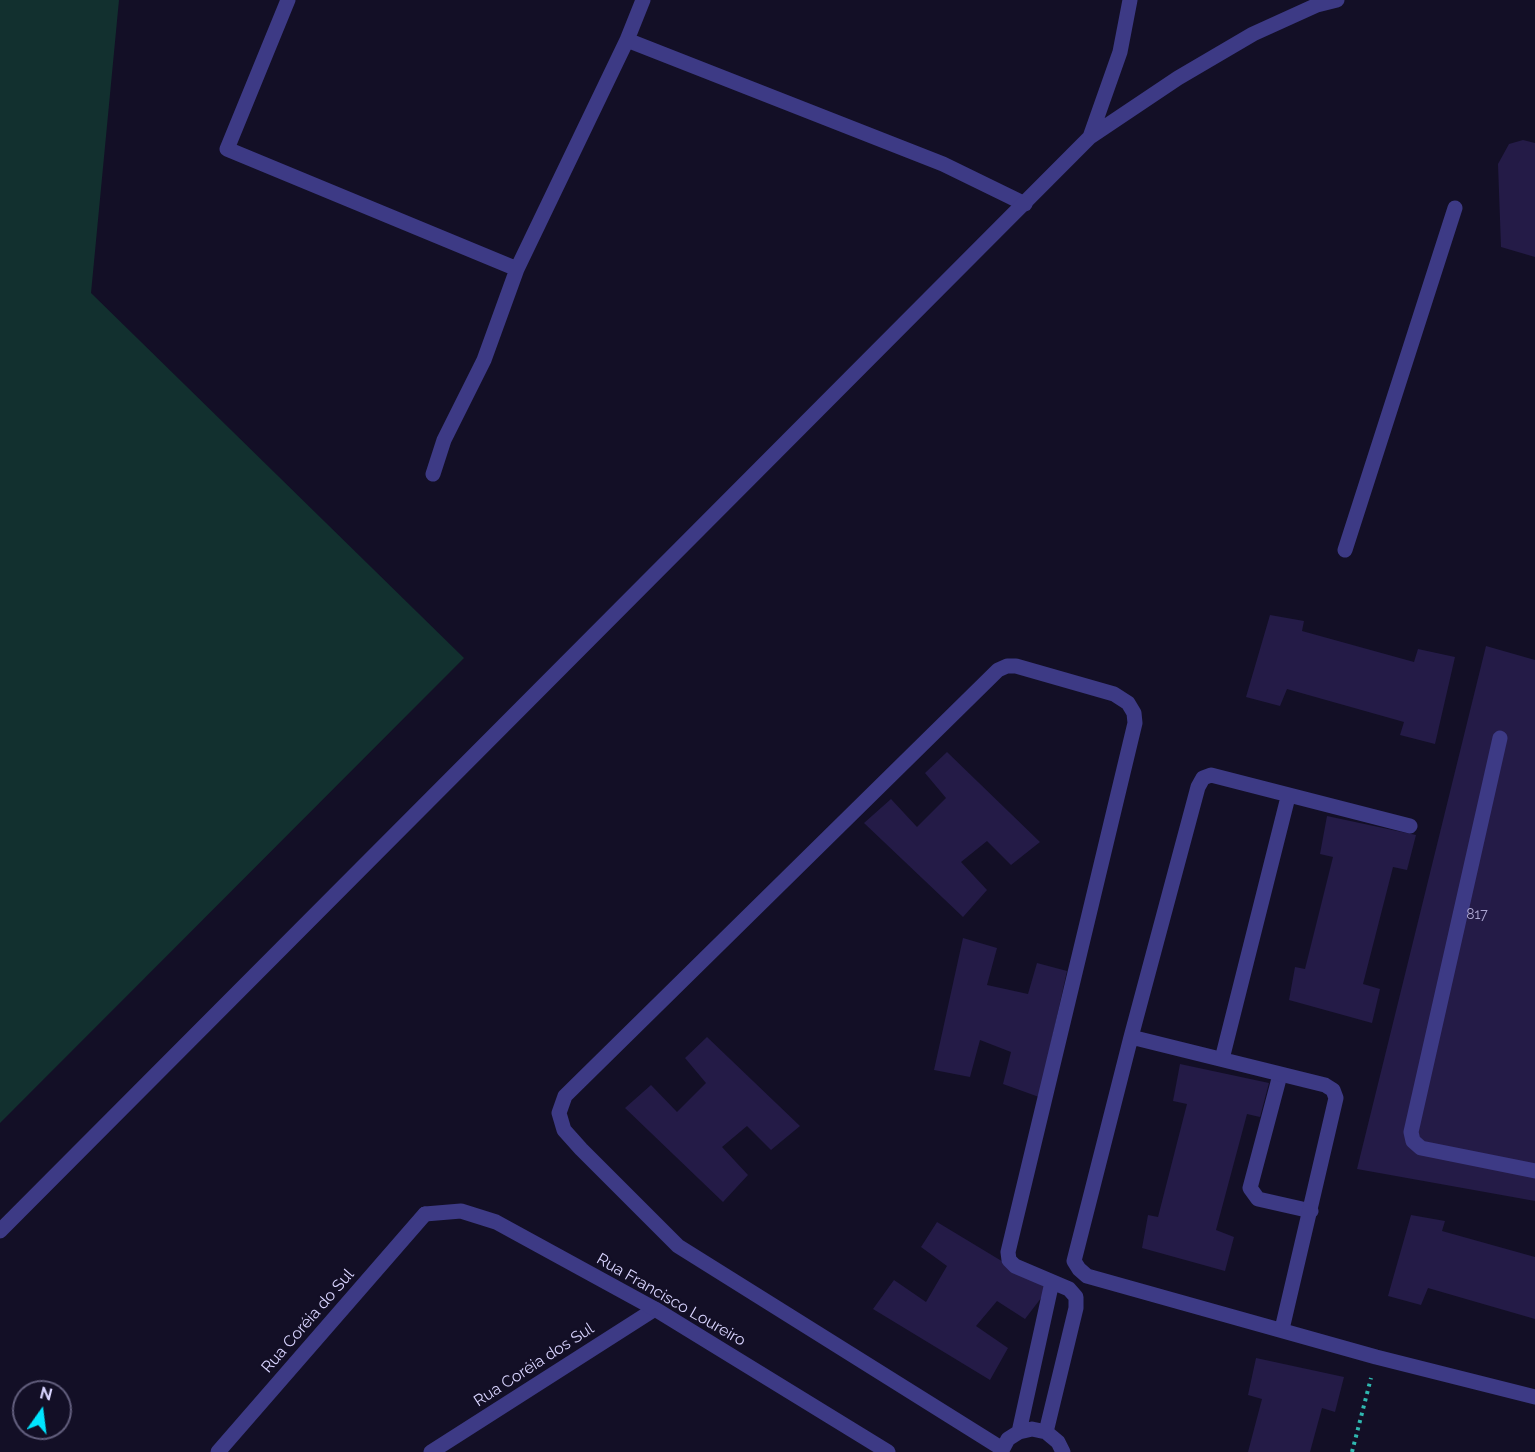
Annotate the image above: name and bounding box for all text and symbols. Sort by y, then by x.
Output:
house number: 817 [1466,907,1488,923]
street label: Rua Francisco Loureiro [593,1250,749,1350]
street label: Rua Coréia do Sul [258,1265,358,1377]
street label: Rua Coréia dos Sul [470,1319,598,1411]
north arrow [12,1380,72,1440]
text: N [38,1383,54,1405]

